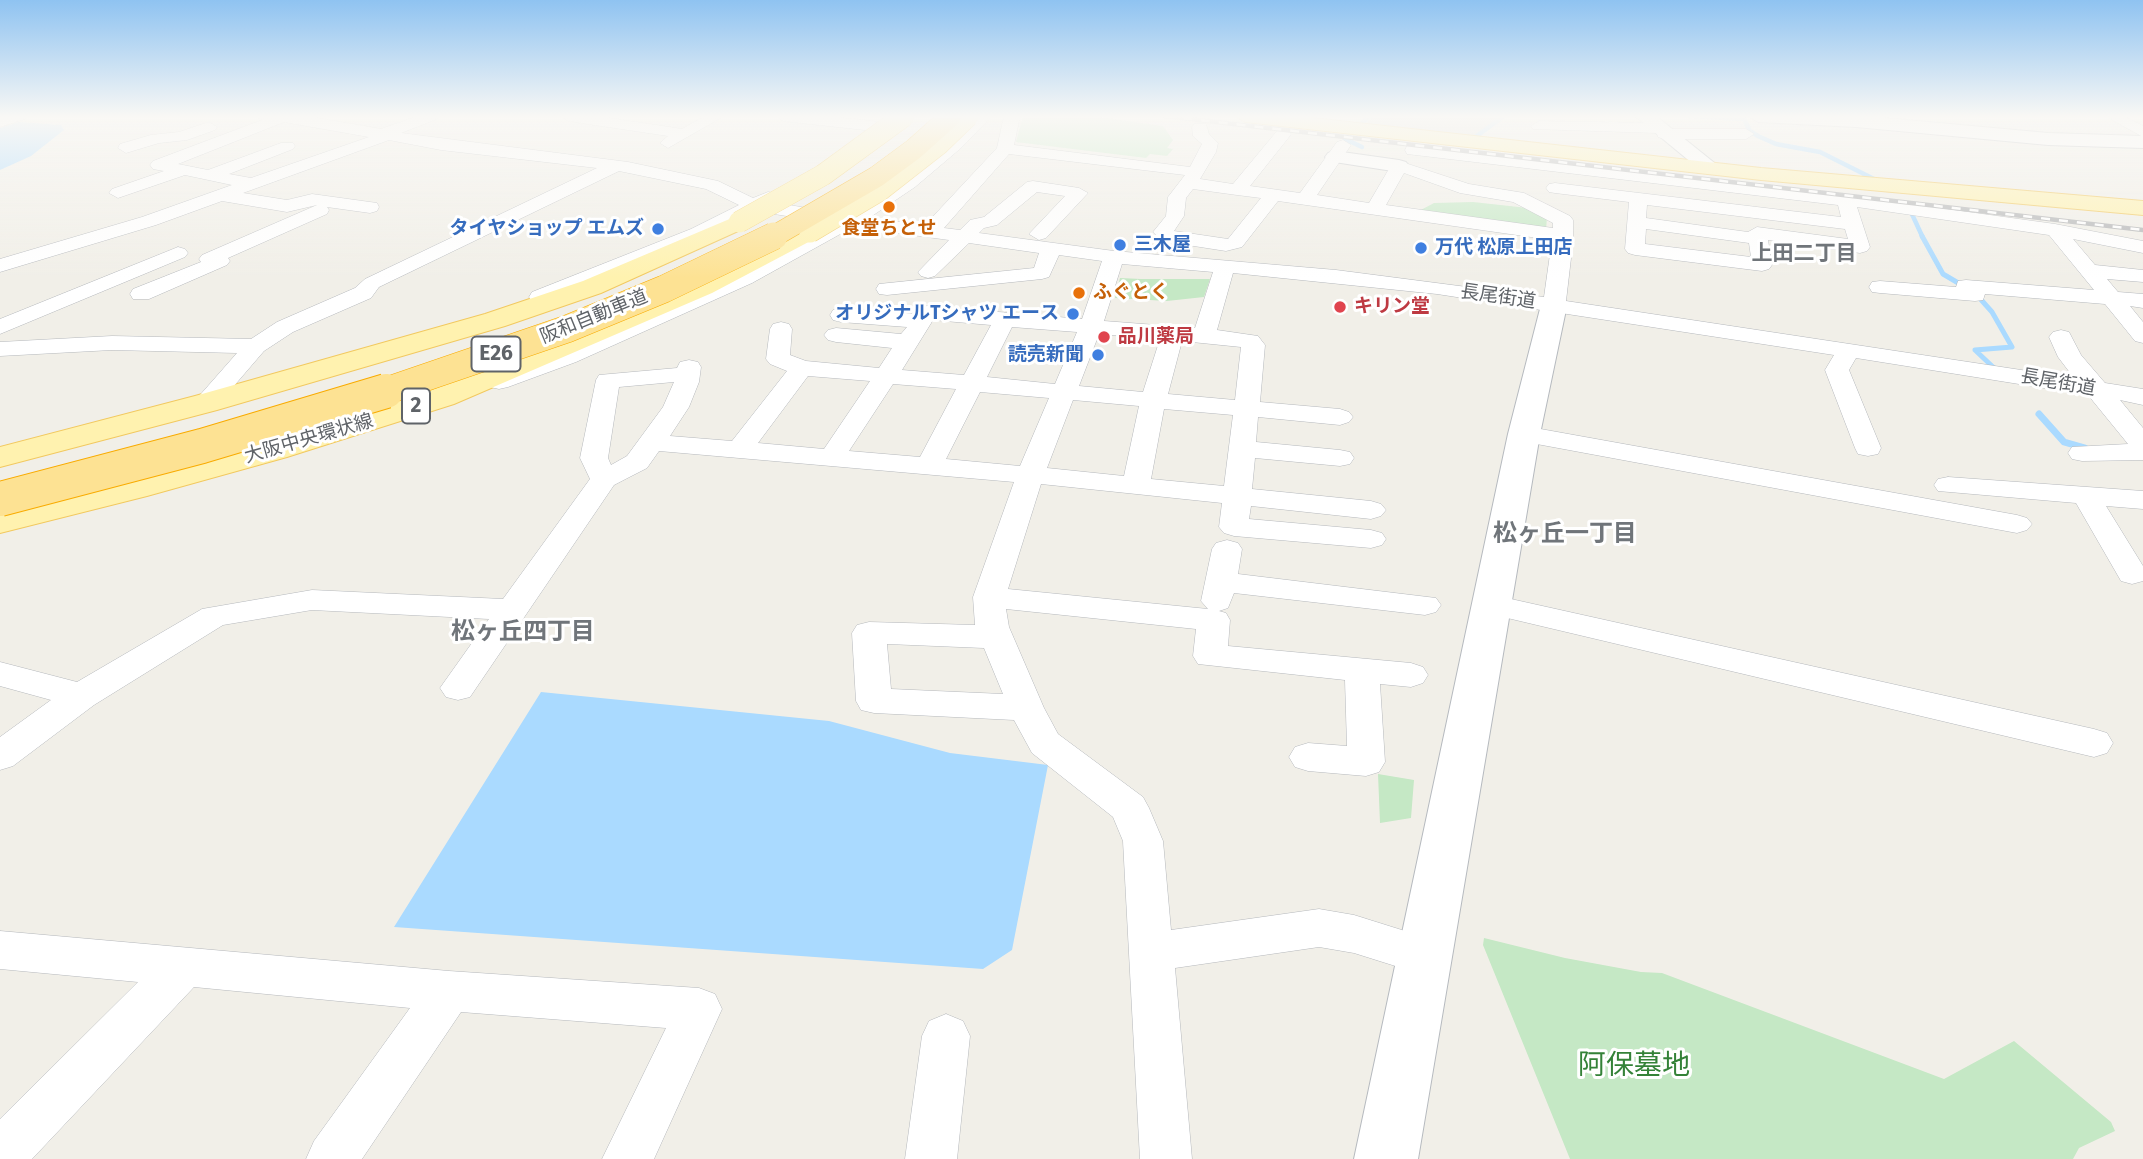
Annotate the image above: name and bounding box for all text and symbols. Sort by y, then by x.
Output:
marker: 食堂ちとせ [881,199,897,215]
place label: タイヤショップ エムズ [449,218,644,240]
place label: 食堂ちとせ [842,218,936,240]
marker: タイヤショップ エムズ [650,221,666,237]
place label: 三木屋 [1134,234,1191,256]
marker: 三木屋 [1112,237,1128,253]
place label: 万代 松原上田店 [1435,237,1573,259]
marker: 万代 松原上田店 [1413,240,1429,256]
district label: 上田二丁目 [1752,241,1856,267]
street label: 長尾街道 [1459,280,1537,314]
place label: ふぐとく [1093,282,1169,304]
street label: 阪和自動車道 [537,285,651,349]
marker: ふぐとく [1071,285,1087,301]
place label: キリン堂 [1354,296,1430,318]
marker: キリン堂 [1332,299,1348,315]
place label: オリジナルTシャツ エース [835,303,1059,325]
marker: オリジナルTシャツ エース [1065,306,1081,322]
place label: 品川薬局 [1118,326,1194,348]
marker: 品川薬局 [1096,329,1112,345]
road number: E26 [472,336,520,372]
place label: 読売新聞 [1008,344,1084,366]
marker: 読売新聞 [1090,347,1106,363]
street label: 長尾街道 [2019,365,2097,401]
road number: 2 [402,388,430,424]
street label: 大阪中央環状線 [242,410,376,468]
district label: 松ヶ丘一丁目 [1493,520,1637,548]
district label: 松ヶ丘四丁目 [451,618,595,646]
park label: 阿保墓地 [1578,1049,1690,1083]

